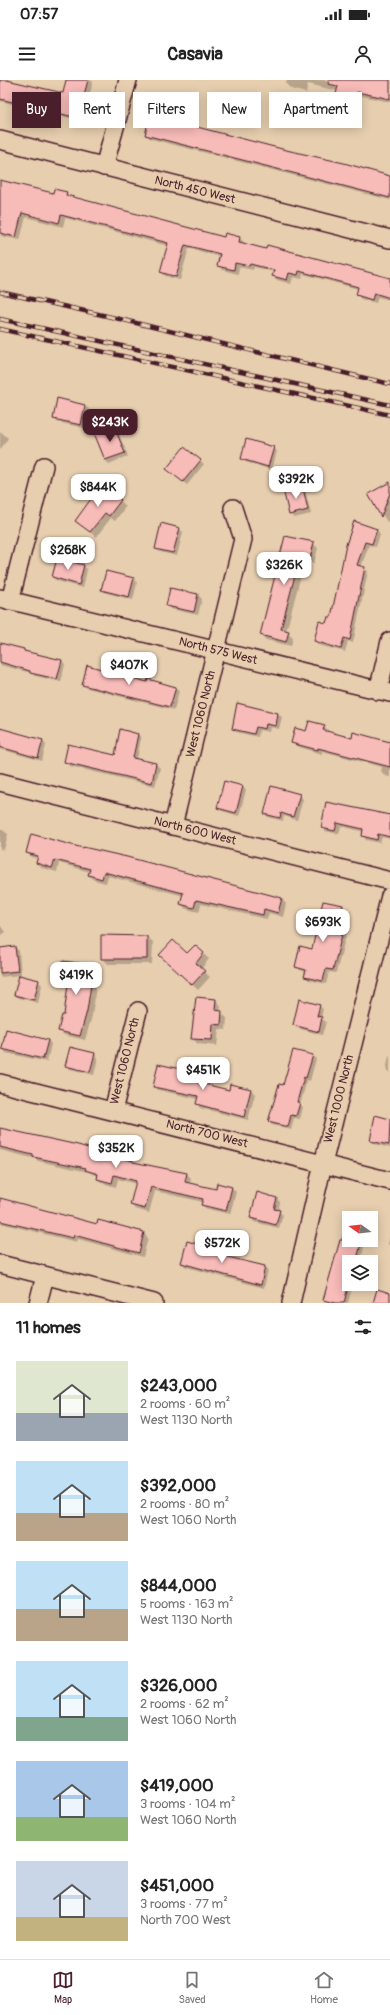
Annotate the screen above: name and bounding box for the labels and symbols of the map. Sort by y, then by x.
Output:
street label: North 450 West [153,173,237,207]
pin: $243K [82,409,138,443]
pin: $392K [268,466,324,500]
pin: $844K [70,474,126,508]
pin: $268K [40,537,96,571]
pin: $326K [256,552,312,586]
street label: North 575 West [177,634,259,668]
pin: $407K [101,652,157,686]
street label: West 1060 North [183,669,219,759]
street label: North 600 West [152,814,238,849]
pin: $693K [295,909,351,943]
pin: $419K [48,962,104,996]
street label: West 1060 North [107,1016,143,1106]
street label: West 1000 North [321,1053,357,1145]
pin: $451K [175,1057,231,1091]
street label: North 700 West [165,1117,250,1151]
pin: $352K [88,1135,144,1169]
north arrow [342,1211,378,1247]
pin: $572K [194,1230,250,1264]

